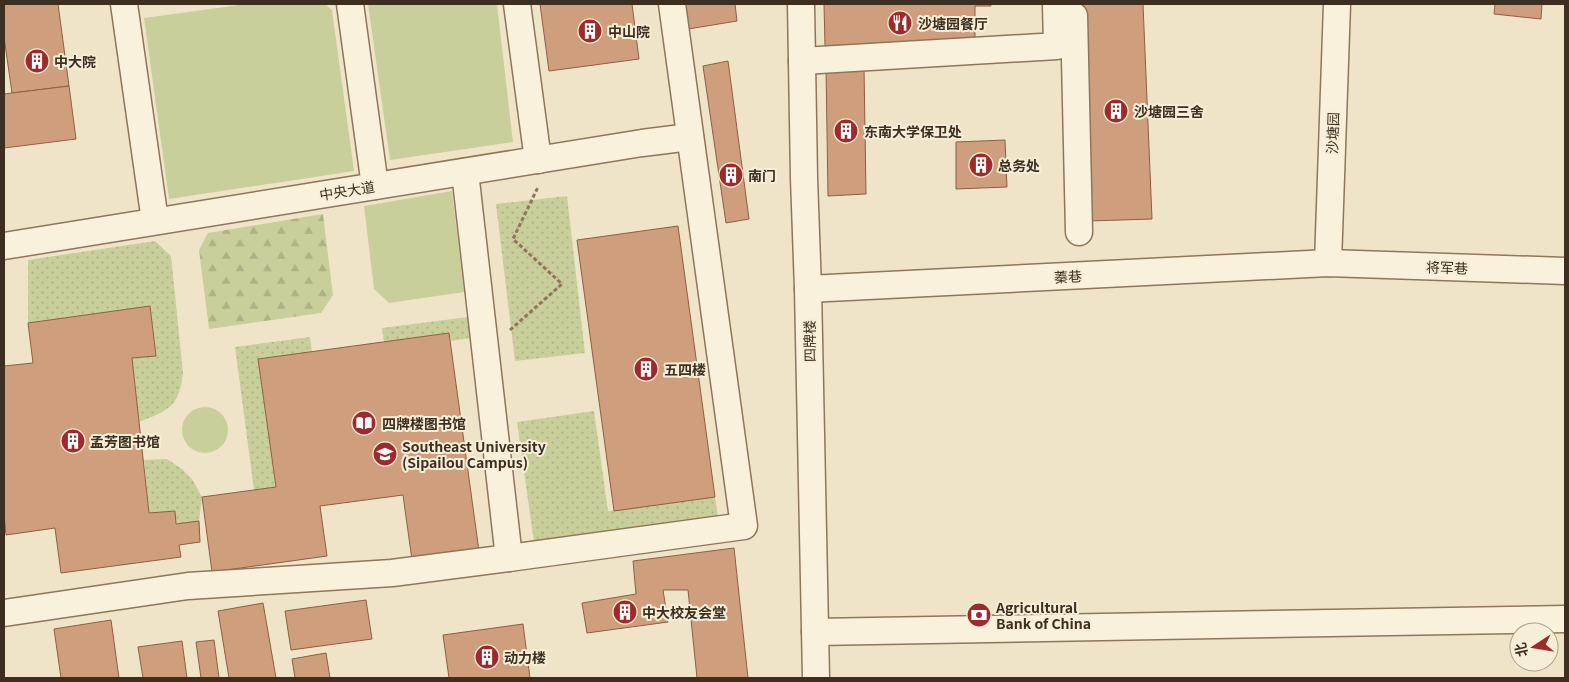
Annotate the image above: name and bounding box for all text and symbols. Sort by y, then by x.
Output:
restaurant icon: 沙塘园餐厅 [887,10,913,36]
place label: 沙塘园餐厅 [918,13,988,33]
building icon: 中山院 [577,18,603,44]
place label: 中山院 [608,21,650,41]
building icon: 中大院 [24,48,50,74]
place label: 中大院 [54,51,96,71]
building icon: 沙塘园三舍 [1103,98,1129,124]
place label: 沙塘园三舍 [1134,101,1204,121]
street label: 沙塘园 [1321,112,1343,154]
building icon: 东南大学保卫处 [833,118,859,144]
place label: 东南大学保卫处 [864,121,962,141]
building icon: 总务处 [968,152,994,178]
place label: 总务处 [998,155,1040,175]
building icon: 南门 [718,162,744,188]
place label: 南门 [748,165,776,185]
street label: 中央大道 [318,176,376,204]
street label: 将军巷 [1426,256,1468,278]
street label: 蓁巷 [1053,265,1083,287]
street label: 四牌楼 [799,320,819,362]
building icon: 五四楼 [633,356,659,382]
place label: 五四楼 [664,359,706,379]
library icon: 四牌楼图书馆 [351,410,377,436]
place label: 四牌楼图书馆 [382,413,466,433]
building icon: 孟芳图书馆 [60,428,86,454]
place label: 孟芳图书馆 [90,431,160,451]
place label: Southeast University (Sipailou Campus) [402,436,546,472]
school or university icon: Southeast University (Sipailou Campus) [372,441,398,467]
place label: Agricultural Bank of China [995,597,1091,633]
building icon: 中大校友会堂 [612,599,638,625]
place label: 中大校友会堂 [642,602,726,622]
bank icon: Agricultural Bank of China [966,602,992,628]
north arrow [1509,622,1559,672]
text: 北 [1509,641,1532,659]
building icon: 动力楼 [474,644,500,670]
place label: 动力楼 [504,647,546,667]

